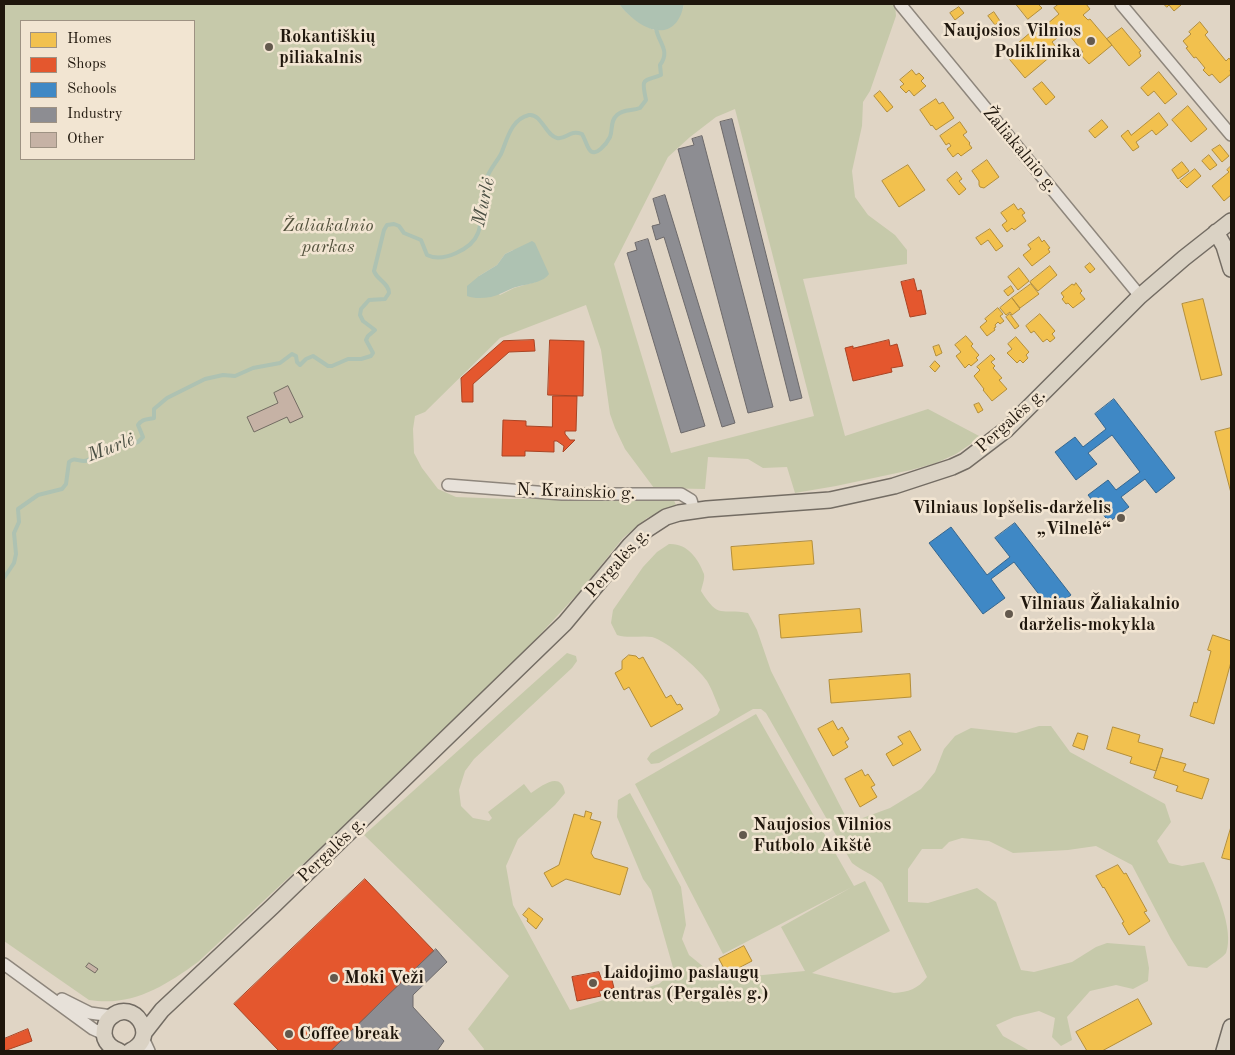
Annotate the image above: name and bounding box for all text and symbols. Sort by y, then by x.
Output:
legend [20,20,195,160]
place label: Naujosios Vilnios Poliklinika [943,20,1081,62]
place label: Rokantiškių piliakalnis [279,26,375,68]
text: Homes [67,32,112,47]
marker: Naujosios Vilnios Poliklinika [1085,35,1097,47]
marker: Rokantiškių piliakalnis [263,41,275,53]
text: Shops [67,57,106,72]
text: Schools [67,82,116,97]
street label: Žaliakalnio g. [978,103,1062,197]
text: Industry [67,107,123,122]
text: Other [67,132,104,147]
water label: Murlė [468,176,500,228]
park label: Žaliakalnio parkas [282,215,374,258]
street label: Pergalės g. [972,384,1050,458]
water label: Murlė [84,429,138,467]
street label: N. Krainskio g. [516,479,636,505]
place label: Vilniaus lopšelis-darželis „Vilnelė“ [912,497,1111,540]
marker: Vilniaus lopšelis-darželis „Vilnelė“ [1115,512,1127,524]
street label: Pergalės g. [581,524,655,602]
place label: Vilniaus Žaliakalnio darželis-mokykla [1019,593,1180,636]
marker: Vilniaus Žaliakalnio darželis-mokykla [1003,608,1015,620]
street label: Pergalės g. [293,812,371,888]
place label: Naujosios Vilnios Futbolo Aikštė [753,814,891,856]
marker: Naujosios Vilnios Futbolo Aikštė [737,829,749,841]
place label: Laidojimo paslaugų centras (Pergalės g.) [603,962,768,1004]
place label: Moki Veži [344,967,424,989]
marker: Moki Veži [328,972,340,984]
marker: Laidojimo paslaugų centras (Pergalės g.) [587,977,599,989]
place label: Coffee break [299,1023,400,1045]
marker: Coffee break [283,1028,295,1040]

